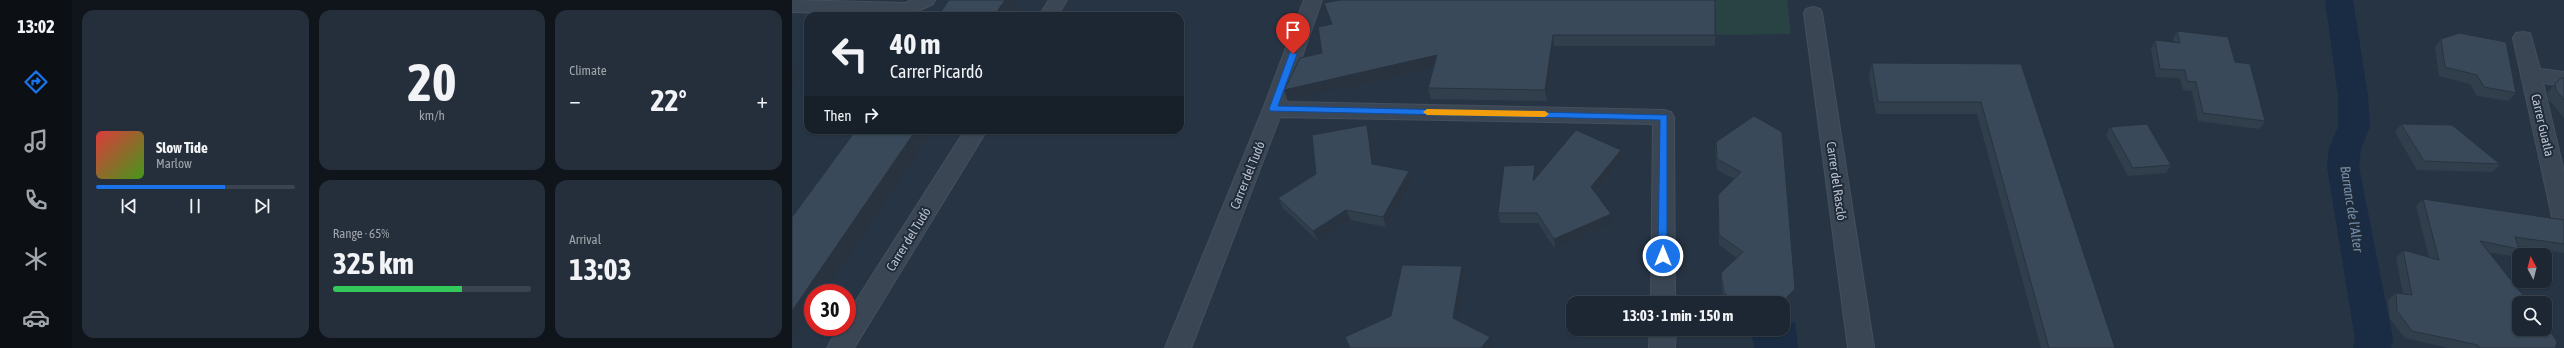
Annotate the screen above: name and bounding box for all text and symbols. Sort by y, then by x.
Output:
pin [1276,13,1310,54]
text: 13:02 [17,16,55,37]
icon: arrive [1282,19,1304,41]
icon: left [824,28,876,80]
text: 40 m [890,28,940,60]
text: 20 [408,52,456,112]
text: Carrer Picardó [890,61,983,82]
text: Climate [569,63,607,78]
icon: directions [22,68,50,96]
text: 22° [650,83,687,117]
text: − [569,87,581,113]
text: + [757,87,768,113]
street label: Carrer Guatla [2528,92,2557,158]
icon: right [860,104,882,126]
text: Then [824,107,852,124]
text: km/h [419,108,445,123]
icon: music [22,127,50,155]
text: Slow Tide [156,139,208,156]
street label: Carrer del Tudó [1227,139,1268,211]
street label: Carrer del Rascló [1824,141,1849,222]
text: Marlow [156,156,192,171]
water label: Barranc de l'Alter [2337,165,2367,254]
icon: phone [22,186,50,214]
icon: previous [118,195,140,217]
icon: pause [184,195,206,217]
icon: next [251,195,273,217]
street label: Carrer del Tudó [883,205,934,274]
text: Range · 65% [333,226,389,241]
text: Arrival [569,232,601,247]
position arrow [1642,235,1684,277]
icon: climate [22,245,50,273]
text: 325 km [333,246,414,280]
north arrow [2512,248,2552,288]
map controls [2512,248,2552,336]
text: 13:03 [569,252,632,286]
speed limit sign: 30 [804,284,856,336]
button: search [2512,296,2552,336]
icon: car [22,304,50,332]
text: 13:03 · 1 min · 150 m [1623,307,1733,324]

